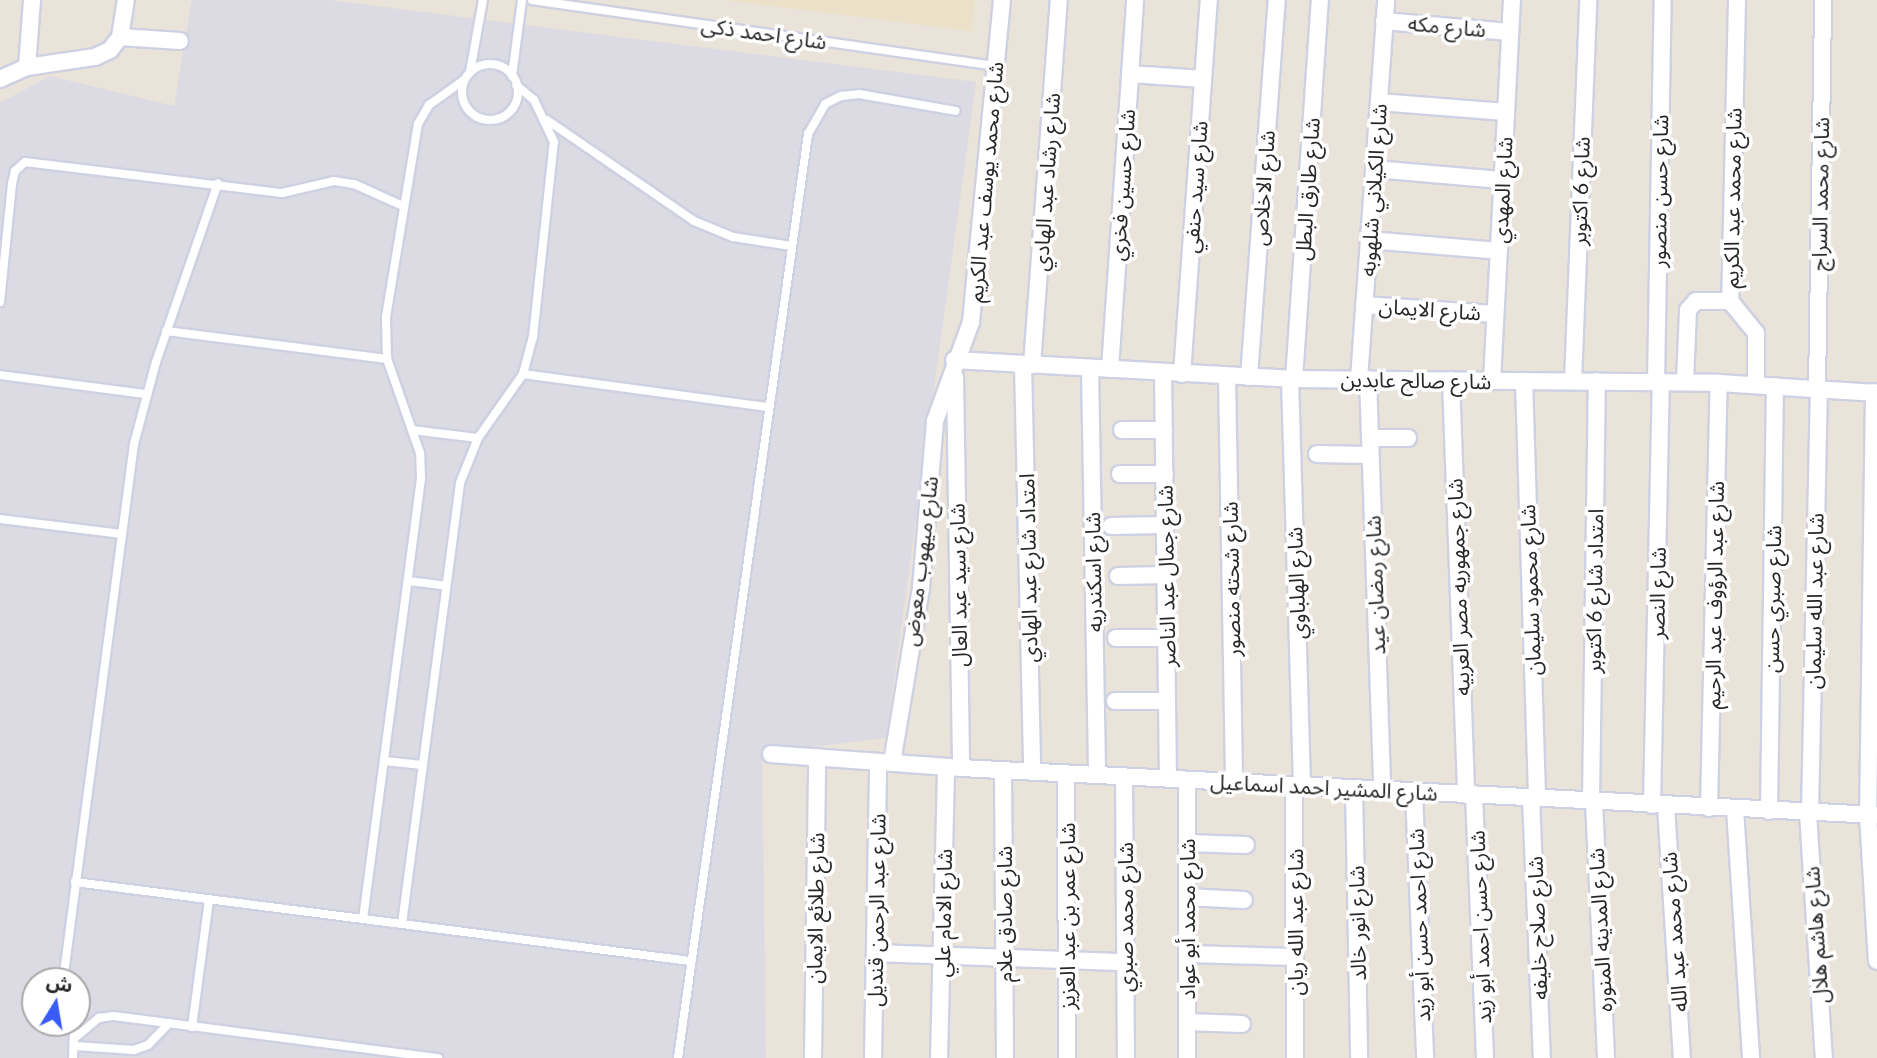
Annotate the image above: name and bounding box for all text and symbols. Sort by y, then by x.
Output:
street label: شارع مكه [1407,10,1487,42]
street label: شارع احمد ذكى [700,12,828,54]
street label: شارع محمد يوسف عبد الكريم [962,61,1008,303]
street label: شارع رشاد عبد الهادي [1027,92,1065,272]
street label: شارع الكيلاني شلهوبه [1354,103,1392,277]
street label: شارع محمد عبد الكريم [1718,107,1746,289]
street label: شارع حسين فخري [1104,108,1140,262]
street label: شارع حسن منصور [1645,114,1673,268]
street label: شارع طارق البطل [1289,117,1325,261]
street label: شارع محمد السراج [1806,117,1834,271]
street label: شارع سيد حنفي [1178,120,1212,254]
street label: شارع الاخلاص [1246,129,1280,247]
street label: شارع المهدي [1487,136,1517,244]
street label: شارع 6 اكتوبر [1566,136,1594,246]
street label: شارع الايمان [1378,293,1482,325]
street label: شارع صالح عابدين [1340,366,1492,394]
street label: امتداد شارع عبد الهادي [1014,473,1042,663]
street label: شارع ميهوب معوض [897,474,943,648]
street label: شارع جمهوريه مصر العربيه [1442,478,1474,696]
street label: شارع عبد الرؤوف عبد الرحيم [1699,481,1729,709]
street label: شارع جمال عبد الناصر [1152,485,1180,667]
street label: شارع شحته منصور [1217,501,1245,657]
street label: شارع سيد عبد العال [944,503,972,667]
street label: شارع محمود سليمان [1514,504,1546,676]
street label: امتداد شارع 6 اكتوبر [1580,508,1608,674]
street label: شارع اسكندريه [1079,512,1107,632]
street label: شارع عبد الله سليمان [1800,513,1828,689]
street label: شارع رمضان عيد [1360,515,1390,655]
street label: شارع صبري حسن [1758,525,1786,673]
street label: شارع الهلباوي [1281,526,1311,640]
street label: شارع النصر [1644,547,1670,639]
street label: شارع المشير احمد اسماعيل [1210,768,1438,806]
street label: شارع عبد الرحمن قنديل [862,813,890,1007]
street label: شارع عمر بن عبد العزيز [1054,822,1080,1010]
street label: شارع احمد حسن أبو زيد [1403,828,1435,1022]
street label: شارع حسن احمد أبو زيد [1464,830,1496,1024]
street label: شارع طلائع الايمان [801,832,829,984]
street label: شارع محمد أبو عواد [1174,839,1200,999]
street label: شارع محمد صبري [1112,842,1138,992]
street label: شارع صادق علام [991,846,1017,982]
street label: شارع المدينه المنوره [1583,847,1617,1013]
street label: شارع الامام علي [929,849,957,977]
street label: شارع عبد الله ريان [1282,849,1308,995]
street label: شارع محمد عبد الله [1656,851,1692,1013]
street label: شارع صلاح خليفه [1522,856,1552,1000]
street label: شارع انور خالد [1343,865,1371,981]
street label: شارع هاشم هلال [1799,866,1833,1004]
north arrow [21,967,91,1037]
text: ش [45,969,75,997]

